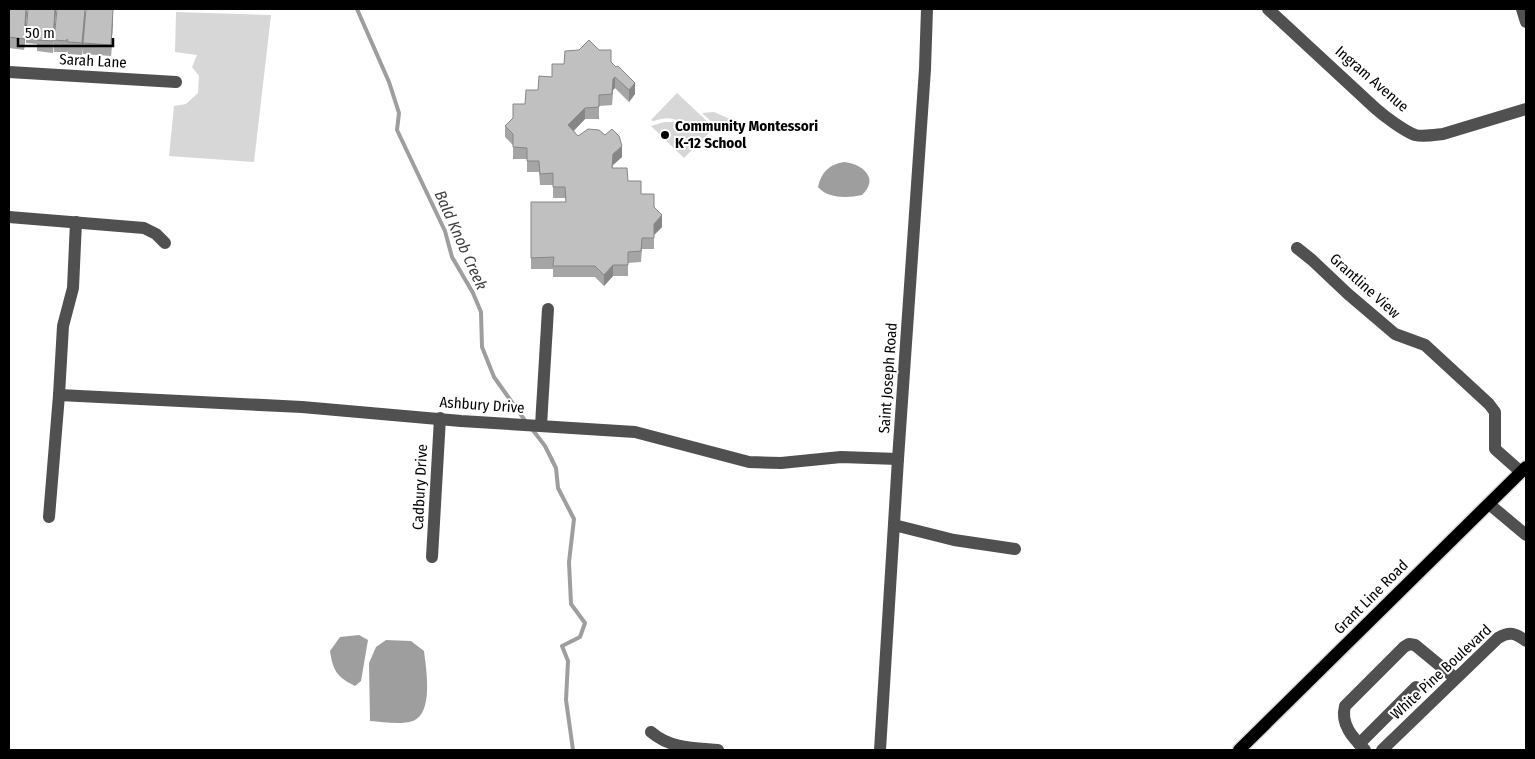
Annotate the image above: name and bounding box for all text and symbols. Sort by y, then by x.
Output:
scale bar [18,15,112,47]
text: 50 m [25,24,55,42]
street label: Ingram Avenue [1332,42,1412,116]
street label: Sarah Lane [59,50,127,72]
place label: Community Montessori K-12 School [675,117,818,152]
marker: Community Montessori K-12 School [659,129,671,141]
water label: Bald Knob Creek [431,187,491,293]
street label: Grantline View [1326,250,1404,322]
street label: Saint Joseph Road [875,322,901,434]
street label: Ashbury Drive [439,393,525,417]
street label: Cadbury Drive [409,444,431,530]
street label: Grant Line Road [1330,556,1412,638]
street label: White Pine Boulevard [1387,621,1495,723]

